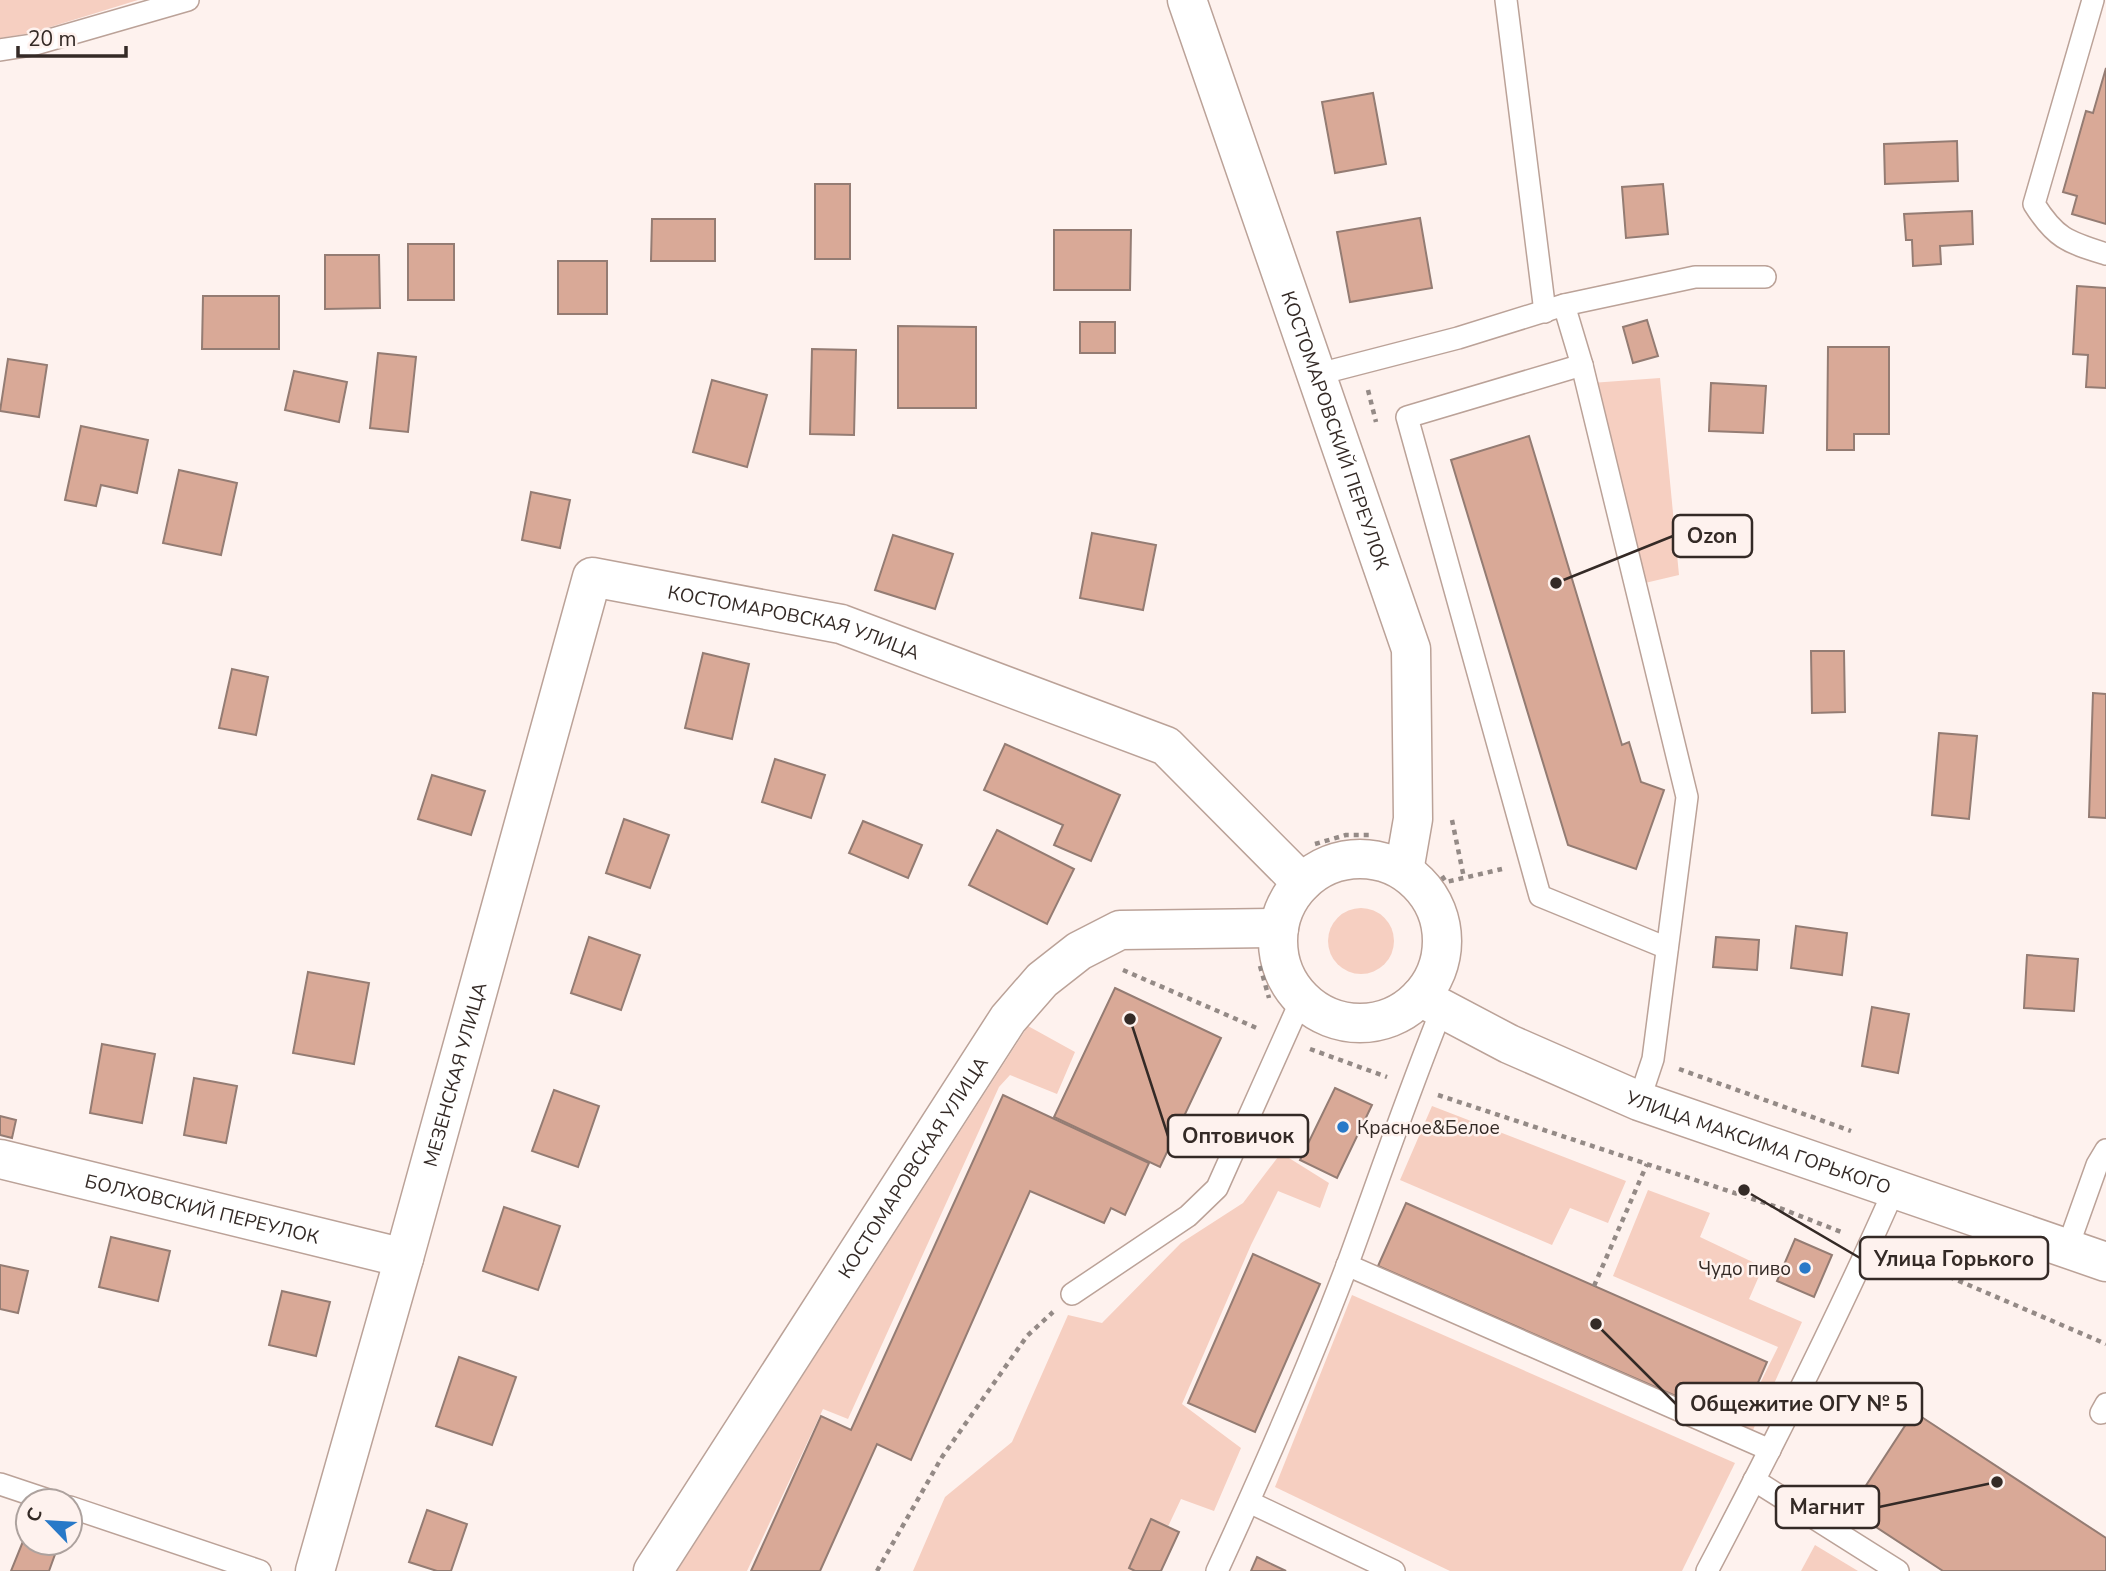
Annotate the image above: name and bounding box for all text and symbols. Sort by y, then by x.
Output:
scale bar [18,14,126,58]
text: 20 m [28,25,77,53]
street label: КОСТОМАРОВСКИЙ ПЕРЕУЛОК [1274,287,1395,573]
callout: Ozon [1673,515,1752,557]
text: Ozon [1687,522,1737,550]
street label: КОСТОМАРОВСКАЯ УЛИЦА [666,580,923,666]
street label: МЕЗЕНСКАЯ УЛИЦА [418,979,494,1170]
street label: КОСТОМАРОВСКАЯ УЛИЦА [832,1052,995,1284]
street label: УЛИЦА МАКСИМА ГОРЬКОГО [1621,1084,1894,1201]
callout: Оптовичок [1168,1115,1308,1157]
place label: Красное&Белое [1357,1115,1500,1141]
marker: Красное&Белое [1335,1119,1351,1135]
text: Оптовичок [1182,1122,1294,1150]
street label: БОЛХОВСКИЙ ПЕРЕУЛОК [82,1168,322,1251]
callout: Улица Горького [1860,1237,2048,1279]
text: Улица Горького [1873,1245,2034,1273]
place label: Чудо пиво [1698,1256,1791,1282]
marker: Чудо пиво [1797,1260,1813,1276]
callout: Общежитие ОГУ № 5 [1676,1383,1922,1425]
text: Общежитие ОГУ № 5 [1690,1390,1908,1418]
callout: Магнит [1776,1486,1879,1528]
north arrow [14,1487,84,1557]
text: Магнит [1790,1493,1865,1521]
text: С [20,1504,49,1527]

